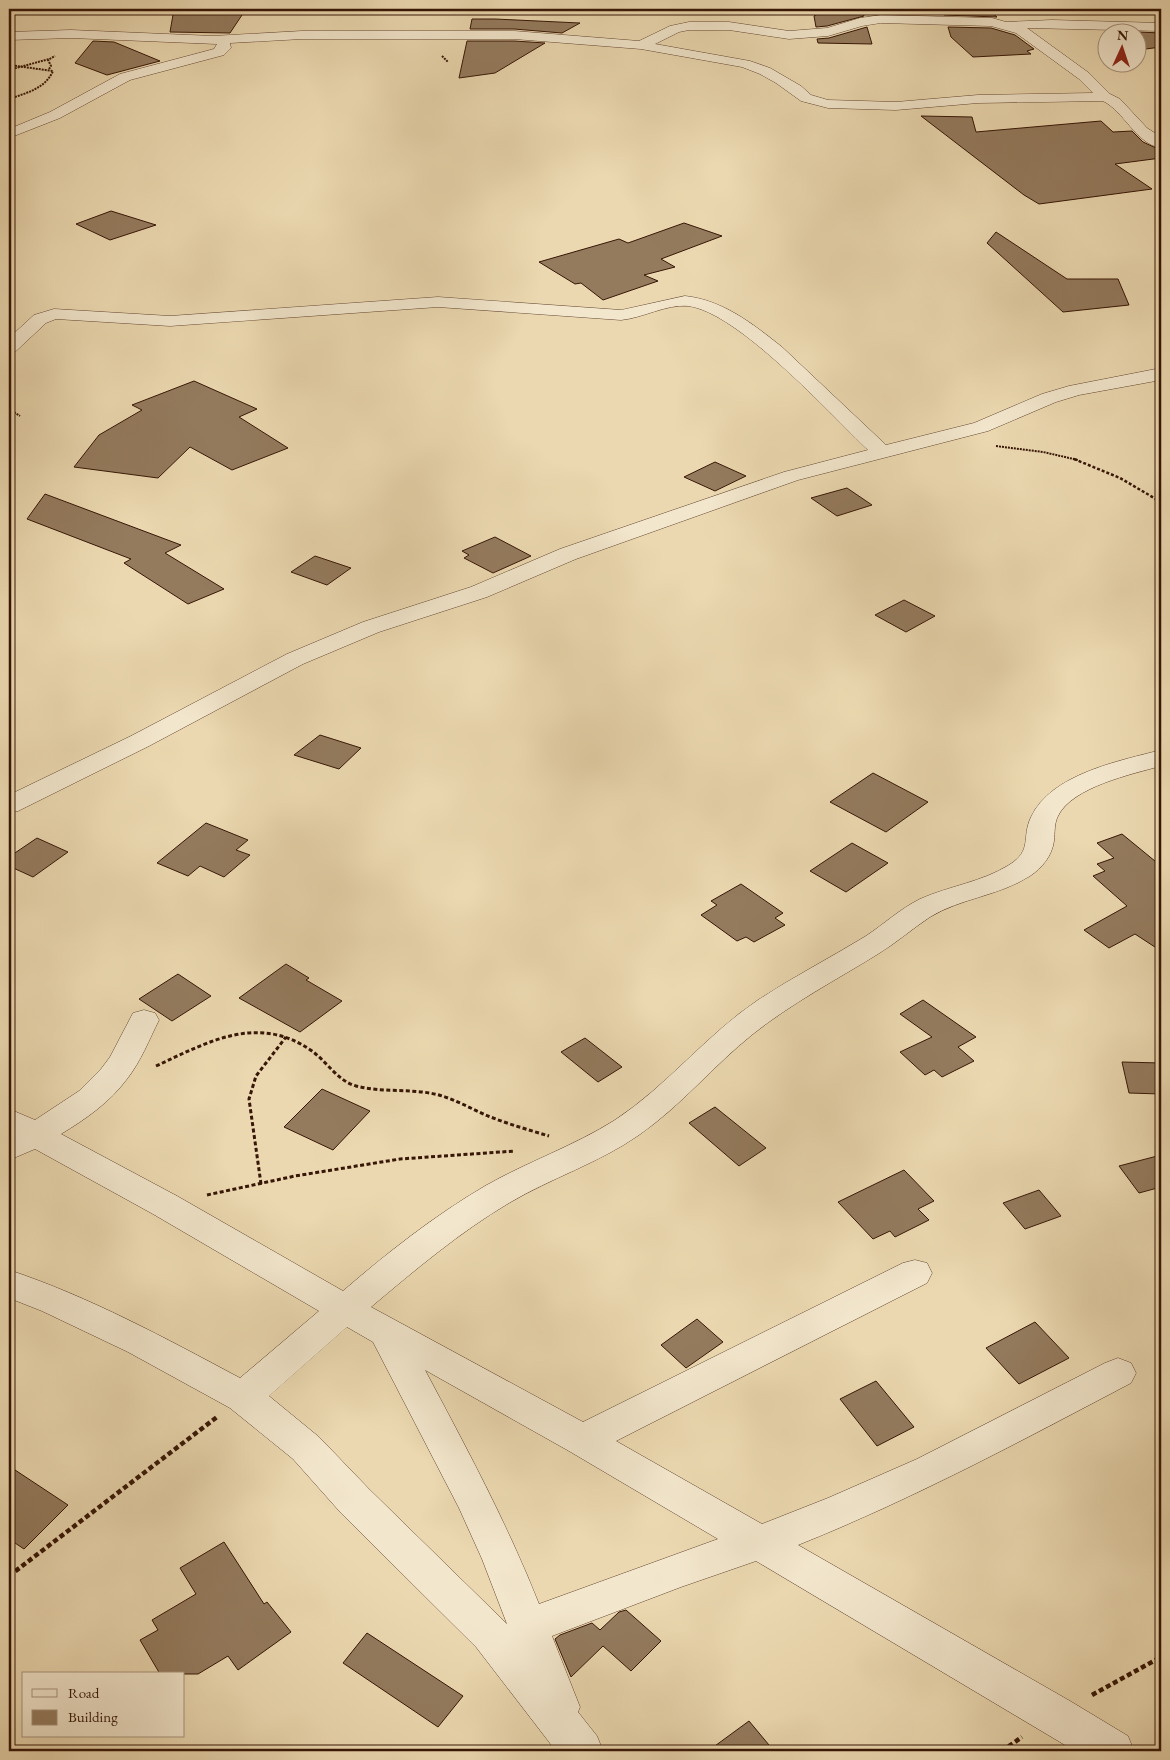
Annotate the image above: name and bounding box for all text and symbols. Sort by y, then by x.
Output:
north arrow [1098,22,1148,72]
text: N [1117,26,1129,44]
legend [22,1672,185,1738]
text: Road [68,1683,100,1702]
text: Building [68,1707,118,1726]

